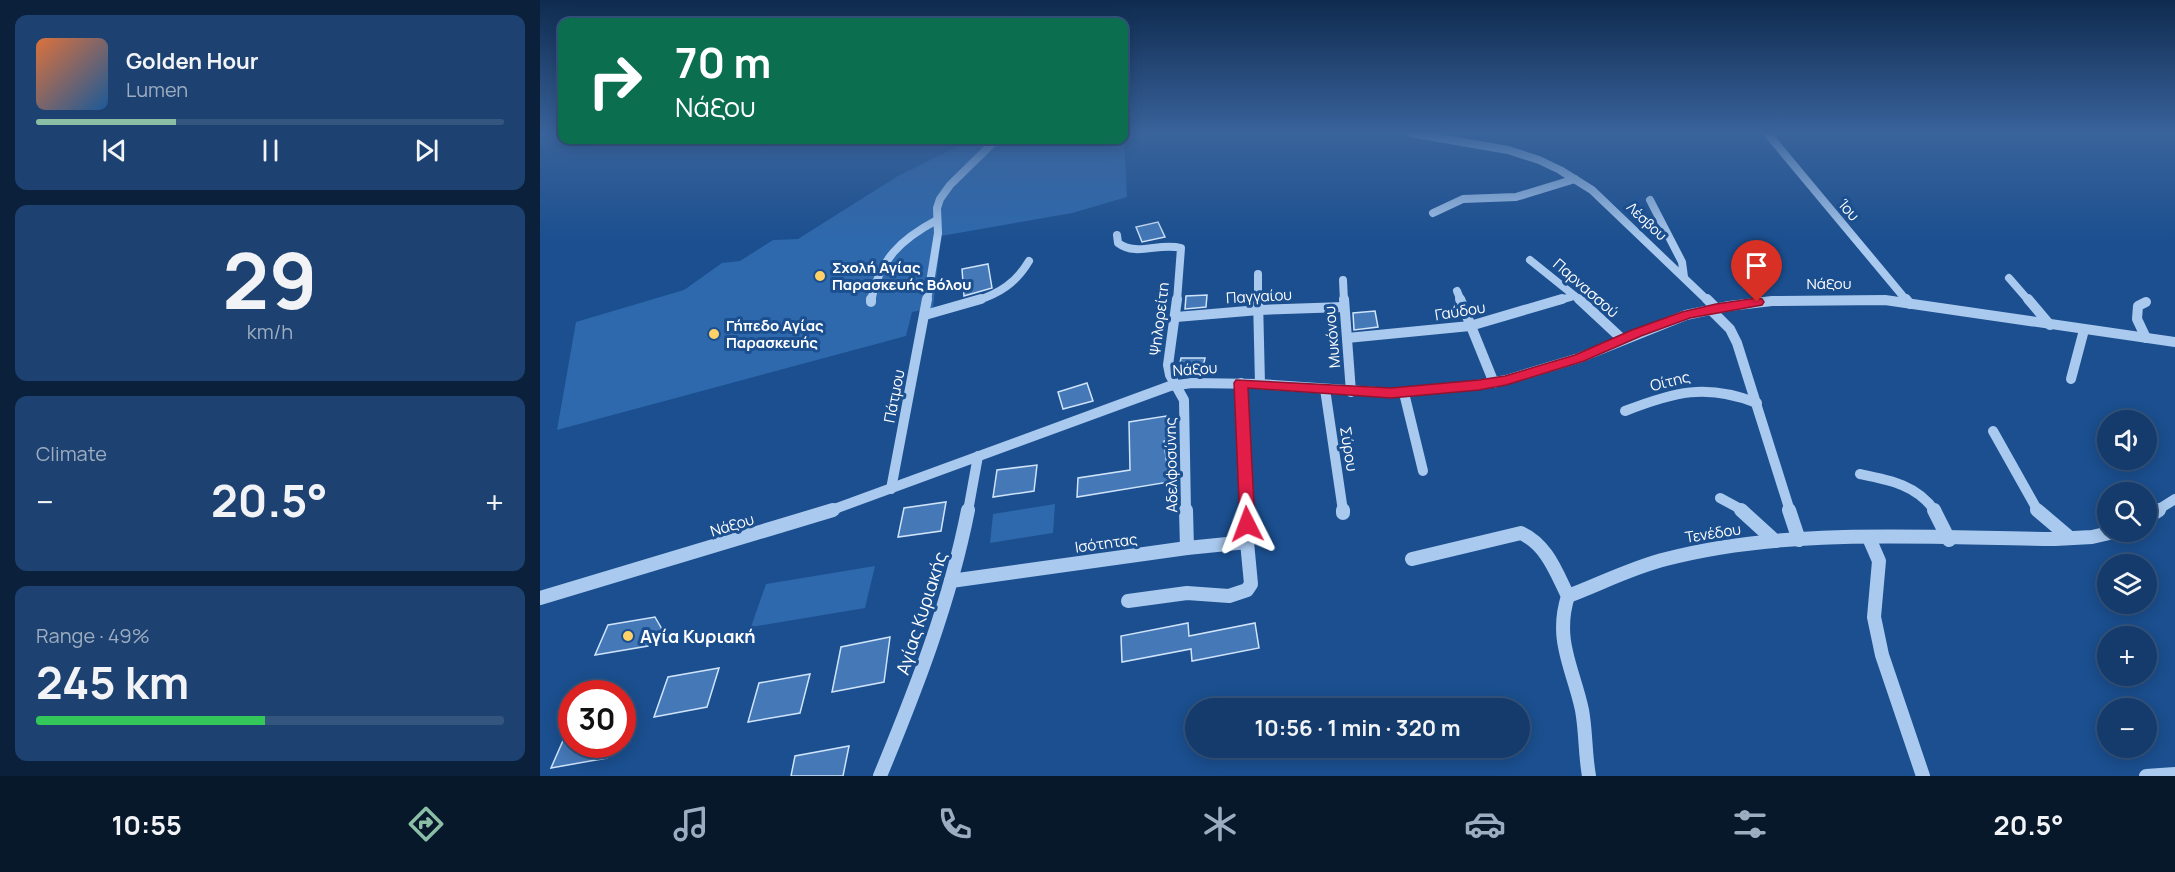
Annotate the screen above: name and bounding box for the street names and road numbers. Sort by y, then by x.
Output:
street label: Ίου [1834,195,1864,225]
street label: Λέσβου [1623,198,1671,244]
street label: Παρνασσού [1549,254,1623,322]
street label: Νάξου [1807,273,1851,294]
street label: Ψηλορείτη [1144,281,1174,357]
street label: Παγγαίου [1225,284,1293,308]
street label: Γαύδου [1433,297,1487,325]
street label: Μυκόνου [1319,305,1345,369]
street label: Νάξου [1172,357,1218,381]
street label: Οίτης [1648,366,1692,396]
street label: Πάτμου [879,368,909,424]
street label: Αδελφοσύνης [1160,417,1182,513]
street label: Σύρου [1335,425,1363,473]
street label: Νάξου [708,508,756,542]
street label: Τενέδου [1683,518,1743,548]
street label: Ισότητας [1073,528,1139,558]
street label: Αγίας Κυριακής [890,548,952,678]

